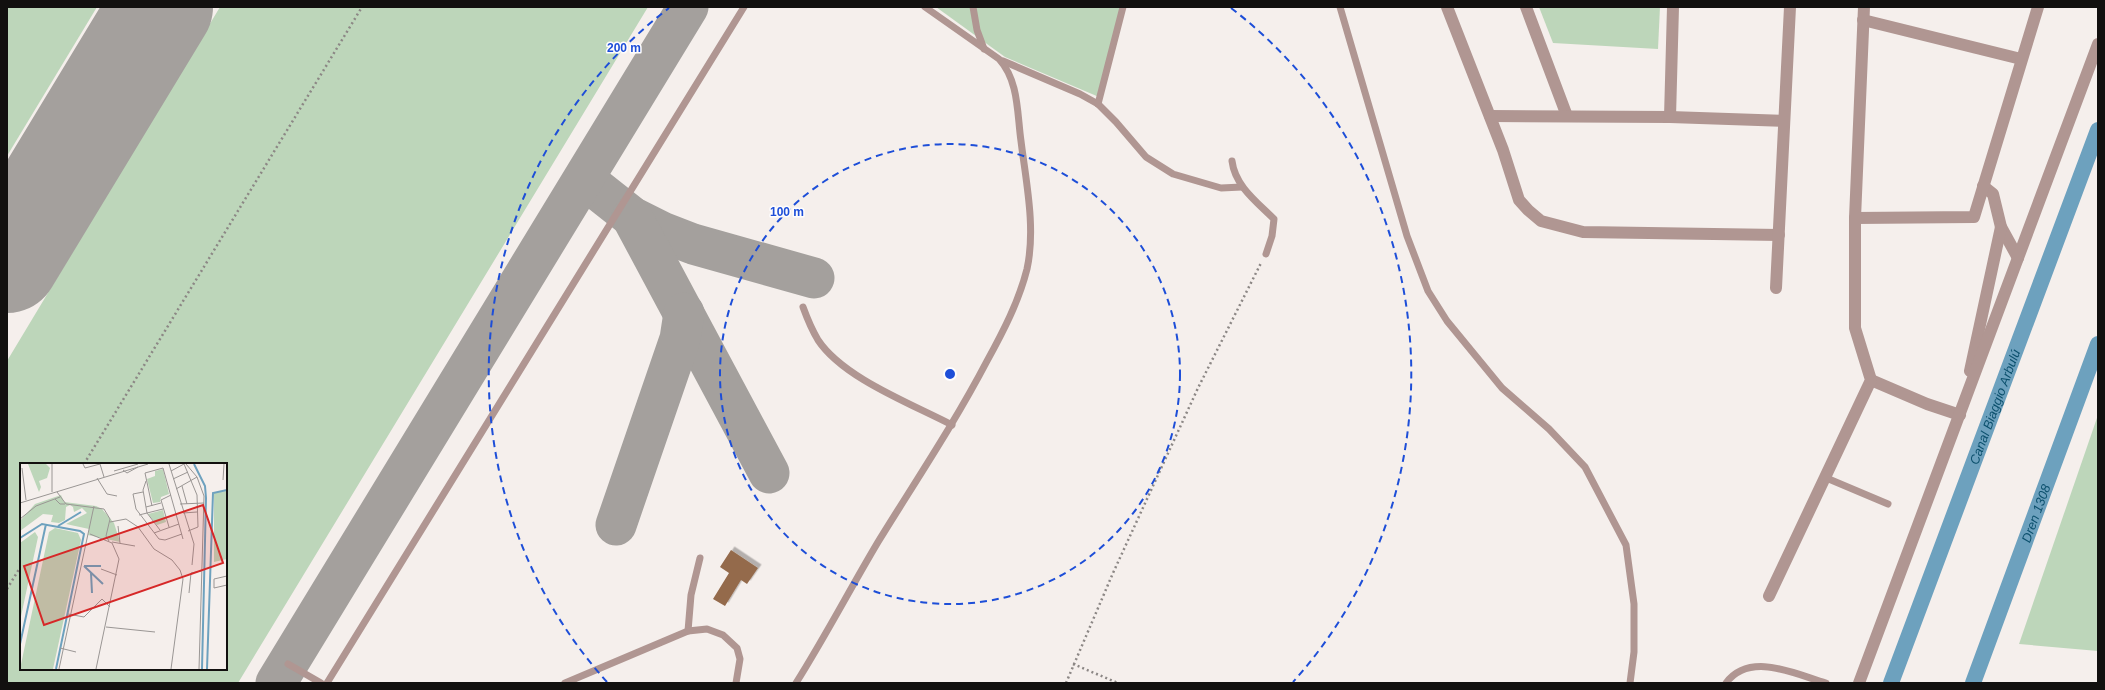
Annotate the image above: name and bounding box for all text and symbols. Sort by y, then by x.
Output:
text: 200 m [607,41,641,55]
text: 100 m [770,205,804,219]
water label: Canal Biaggio Arbulú [1967,347,2023,467]
centre of rings [943,367,957,381]
inset map [20,463,227,670]
water label: Dren 1308 [2019,482,2054,544]

